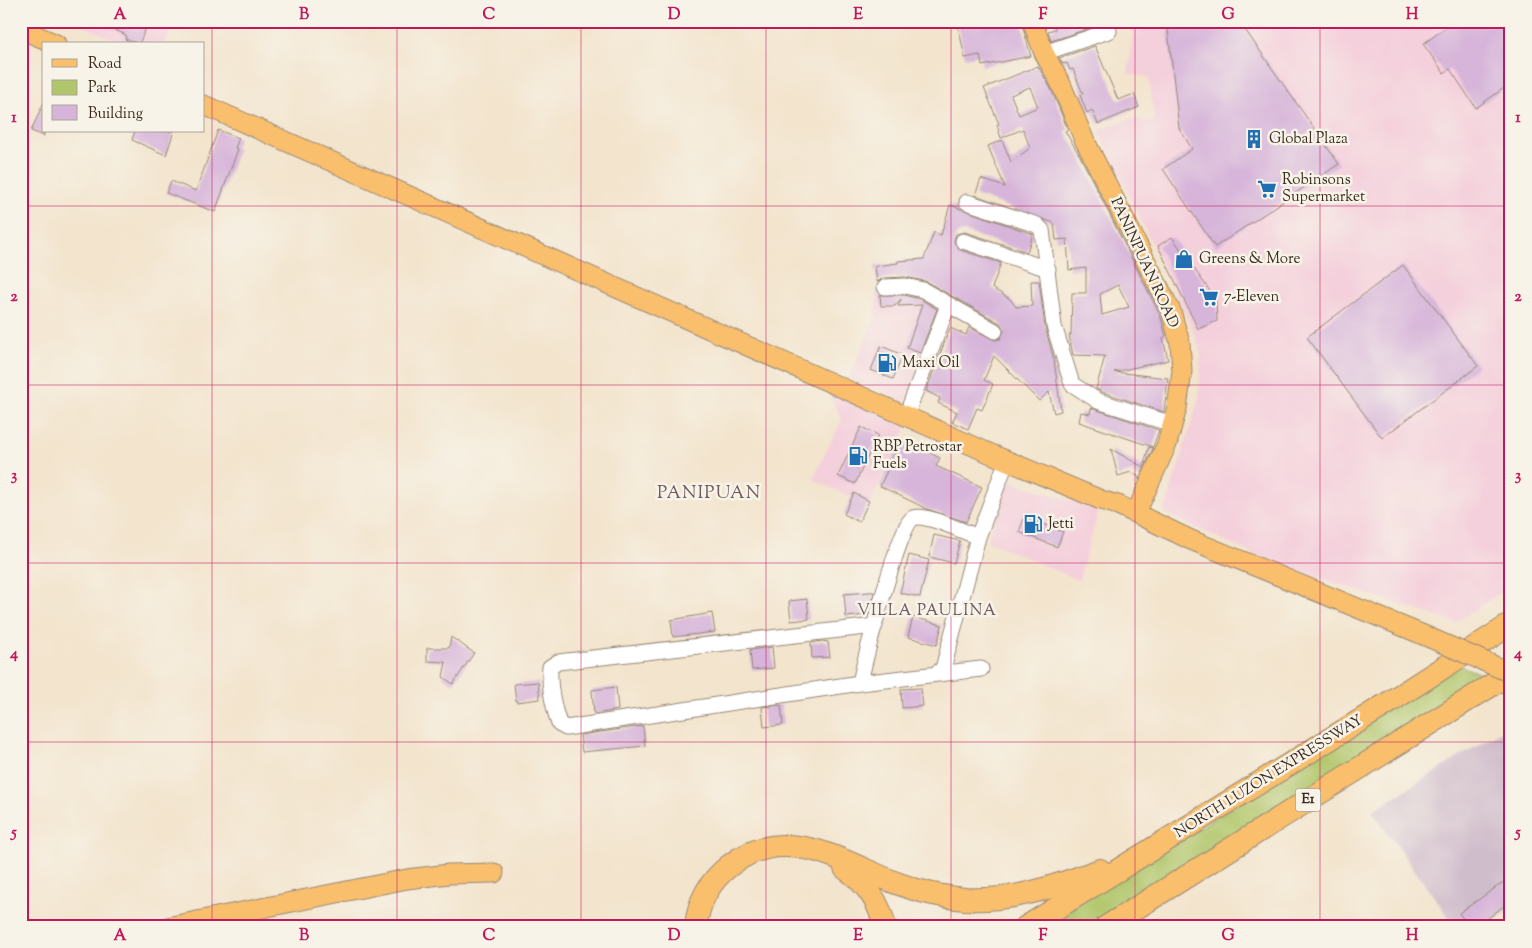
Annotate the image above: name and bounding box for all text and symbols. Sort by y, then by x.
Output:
text: A [114,4,127,27]
text: B [299,4,309,27]
text: C [483,4,496,27]
text: D [668,4,681,27]
text: E [853,4,863,27]
text: F [1039,4,1048,27]
text: G [1221,4,1235,27]
text: H [1406,4,1419,27]
legend [42,42,205,132]
text: Road [88,54,122,75]
text: Park [88,78,117,99]
text: Building [88,104,143,125]
text: 1 [11,107,17,130]
text: 1 [1515,107,1521,130]
building icon: Global Plaza [1243,128,1265,150]
place label: Global Plaza [1269,129,1348,150]
place label: Robinsons Supermarket [1282,170,1365,208]
supermarket icon: Robinsons Supermarket [1256,178,1278,200]
street label: PANINPUAN ROAD [1105,194,1184,332]
shop icon: Greens & More [1173,248,1195,270]
place label: Greens & More [1199,249,1301,270]
text: 2 [10,286,18,309]
supermarket icon: 7-Eleven [1198,286,1220,308]
text: 2 [1514,286,1522,309]
place label: 7-Eleven [1224,287,1280,308]
fuel station icon: Maxi Oil [876,352,898,374]
place label: Maxi Oil [902,353,960,374]
place label: RBP Petrostar Fuels [873,437,962,475]
fuel station icon: RBP Petrostar Fuels [847,445,869,467]
text: 3 [11,465,18,488]
text: 3 [1515,465,1522,488]
district label: PANIPUAN [657,481,761,507]
fuel station icon: Jetti [1022,513,1044,535]
place label: Jetti [1047,514,1074,535]
district label: VILLA PAULINA [857,600,997,623]
text: 4 [9,643,18,666]
text: 4 [1513,643,1522,666]
street label: NORTH LUZON EXPRESSWAY [1171,710,1367,844]
road number: E1 [1296,788,1320,812]
text: 5 [9,822,17,845]
text: 5 [1513,822,1521,845]
text: A [114,925,127,948]
text: B [299,925,309,948]
text: C [483,925,496,948]
text: D [668,925,681,948]
text: E [853,925,863,948]
text: F [1039,925,1048,948]
text: G [1221,925,1235,948]
text: H [1406,925,1419,948]

